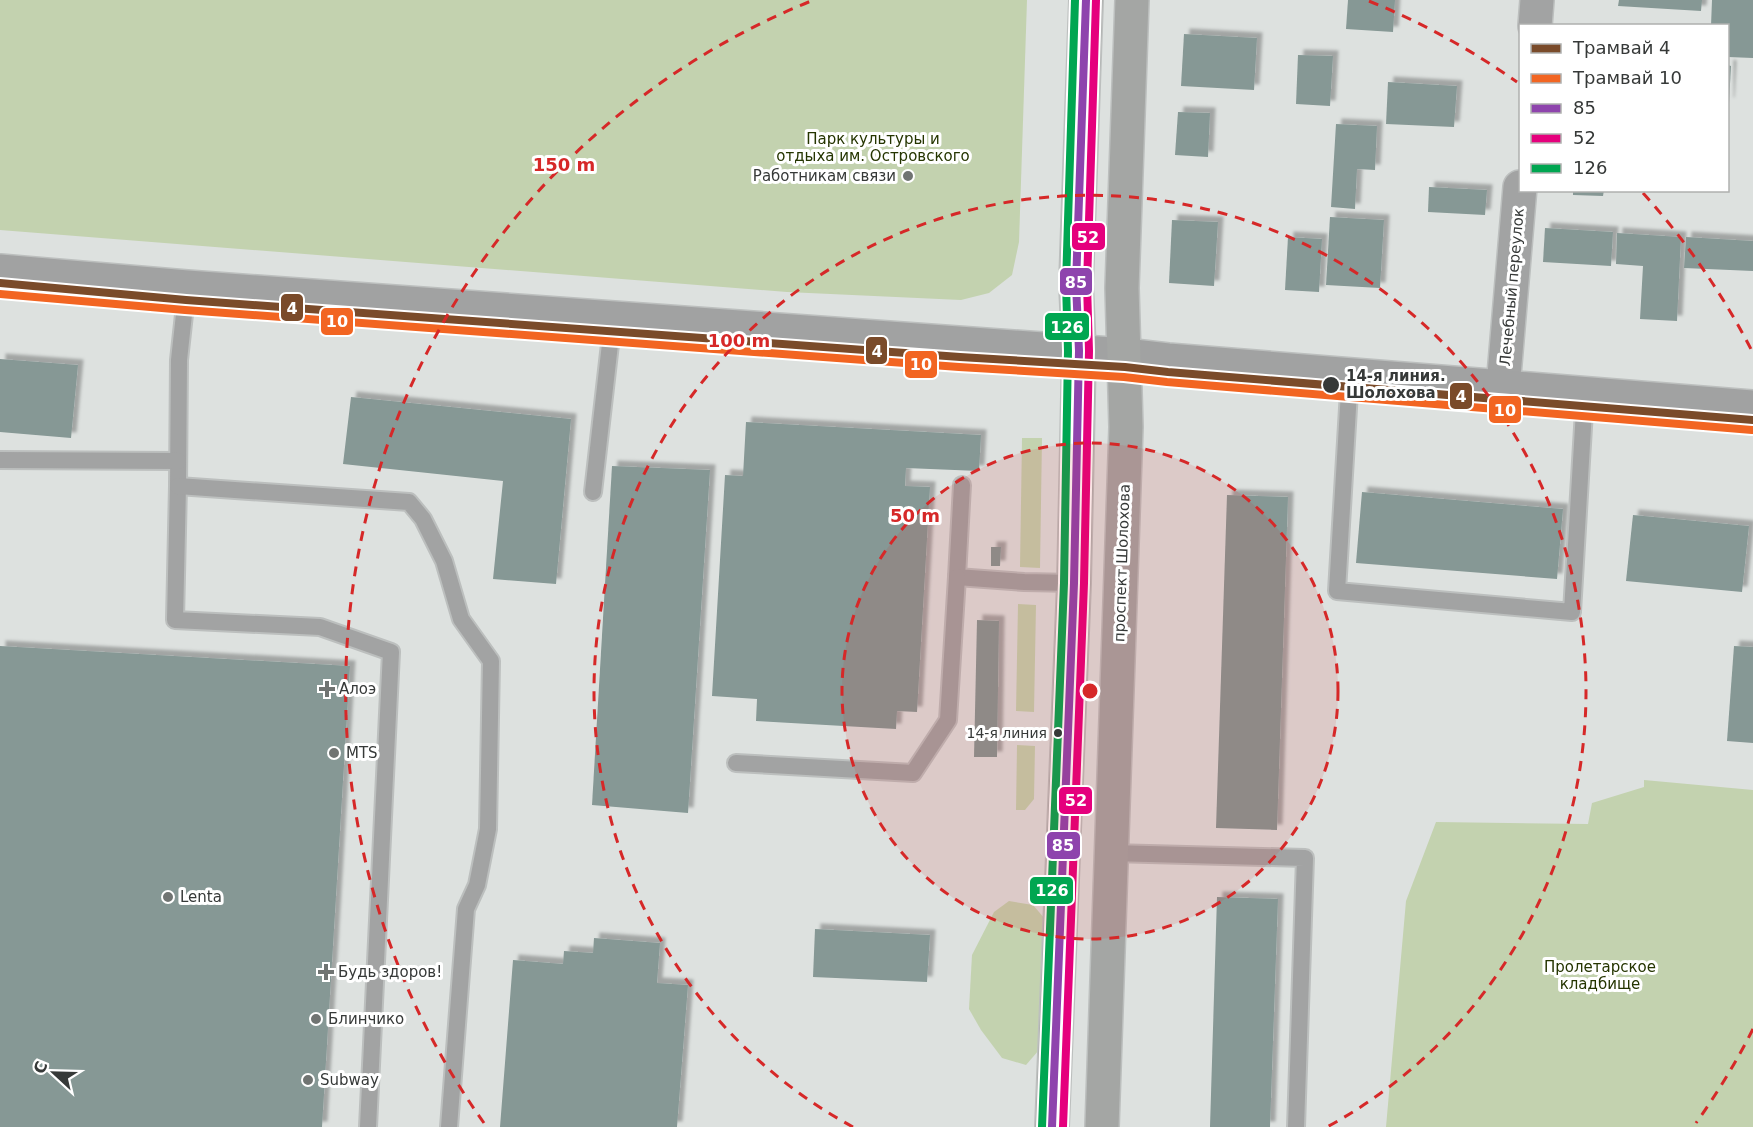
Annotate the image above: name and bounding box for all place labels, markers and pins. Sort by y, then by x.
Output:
place label: Работникам связи [753,167,896,185]
marker: Работникам связи [901,169,915,183]
place label: 14-я линия. Шолохова [1346,367,1446,402]
marker: 14-я линия. Шолохова [1321,375,1341,395]
place label: Алоэ [339,680,376,698]
centre of rings [1080,681,1100,701]
marker: Алоэ [320,682,334,696]
place label: 14-я линия [967,725,1047,741]
marker: 14-я линия [1052,727,1064,739]
place label: MTS [346,744,378,762]
marker: MTS [327,746,341,760]
place label: Lenta [180,888,222,906]
marker: Lenta [161,890,175,904]
place label: Будь здоров! [338,963,442,981]
marker: Будь здоров! [319,965,333,979]
place label: Блинчико [328,1010,404,1028]
marker: Блинчико [309,1012,323,1026]
place label: Subway [320,1071,379,1089]
marker: Subway [301,1073,315,1087]

